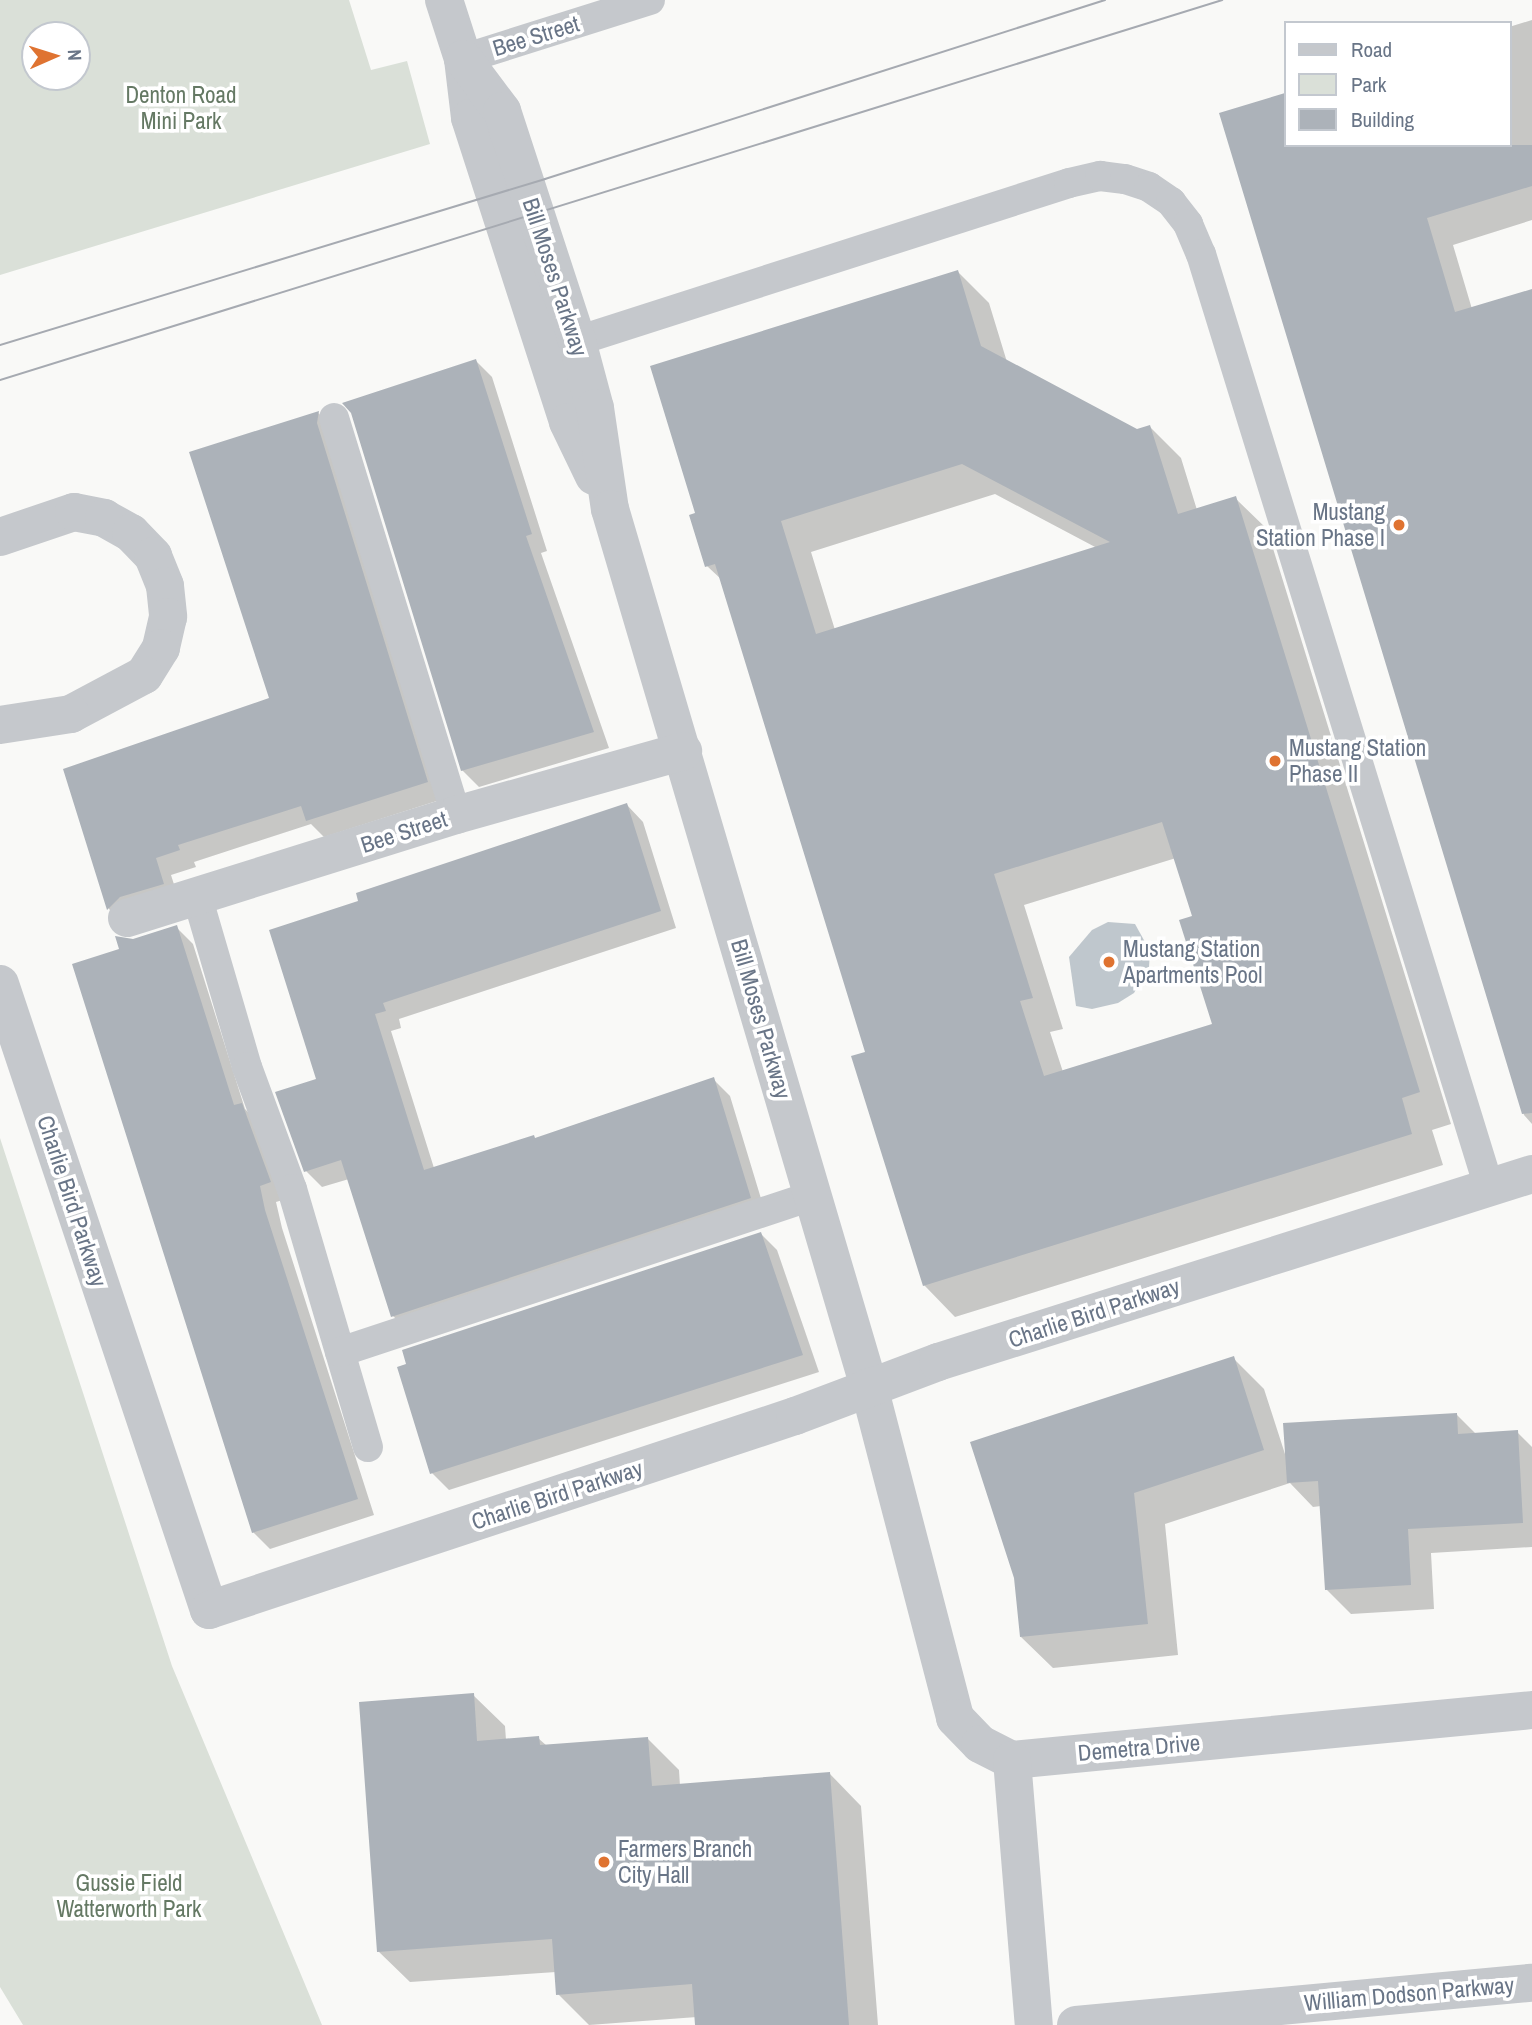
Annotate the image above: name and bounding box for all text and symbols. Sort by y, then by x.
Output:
street label: Bee Street [489,10,583,62]
north arrow [21,21,91,91]
legend [1284,21,1511,147]
text: Road [1351,35,1392,64]
text: N [62,49,88,61]
text: Park [1351,70,1386,99]
park label: Denton Road Mini Park [125,81,237,135]
text: Building [1351,105,1414,134]
street label: Bill Moses Parkway [516,194,594,360]
place label: Mustang Station Phase I [1256,498,1385,552]
marker: Mustang Station Phase I [1391,517,1407,533]
place label: Mustang Station Phase II [1289,734,1426,788]
marker: Mustang Station Phase II [1267,753,1283,769]
street label: Bee Street [357,805,451,859]
place label: Mustang Station Apartments Pool [1123,935,1262,989]
street label: Bill Moses Parkway [725,936,797,1102]
marker: Mustang Station Apartments Pool [1101,954,1117,970]
street label: Charlie Bird Parkway [31,1112,113,1290]
street label: Charlie Bird Parkway [1005,1272,1183,1354]
street label: Charlie Bird Parkway [468,1454,646,1536]
street label: Demetra Drive [1077,1729,1201,1767]
place label: Farmers Branch City Hall [618,1835,752,1889]
marker: Farmers Branch City Hall [596,1854,612,1870]
park label: Gussie Field Watterworth Park [57,1869,201,1923]
street label: William Dodson Parkway [1303,1971,1515,2017]

